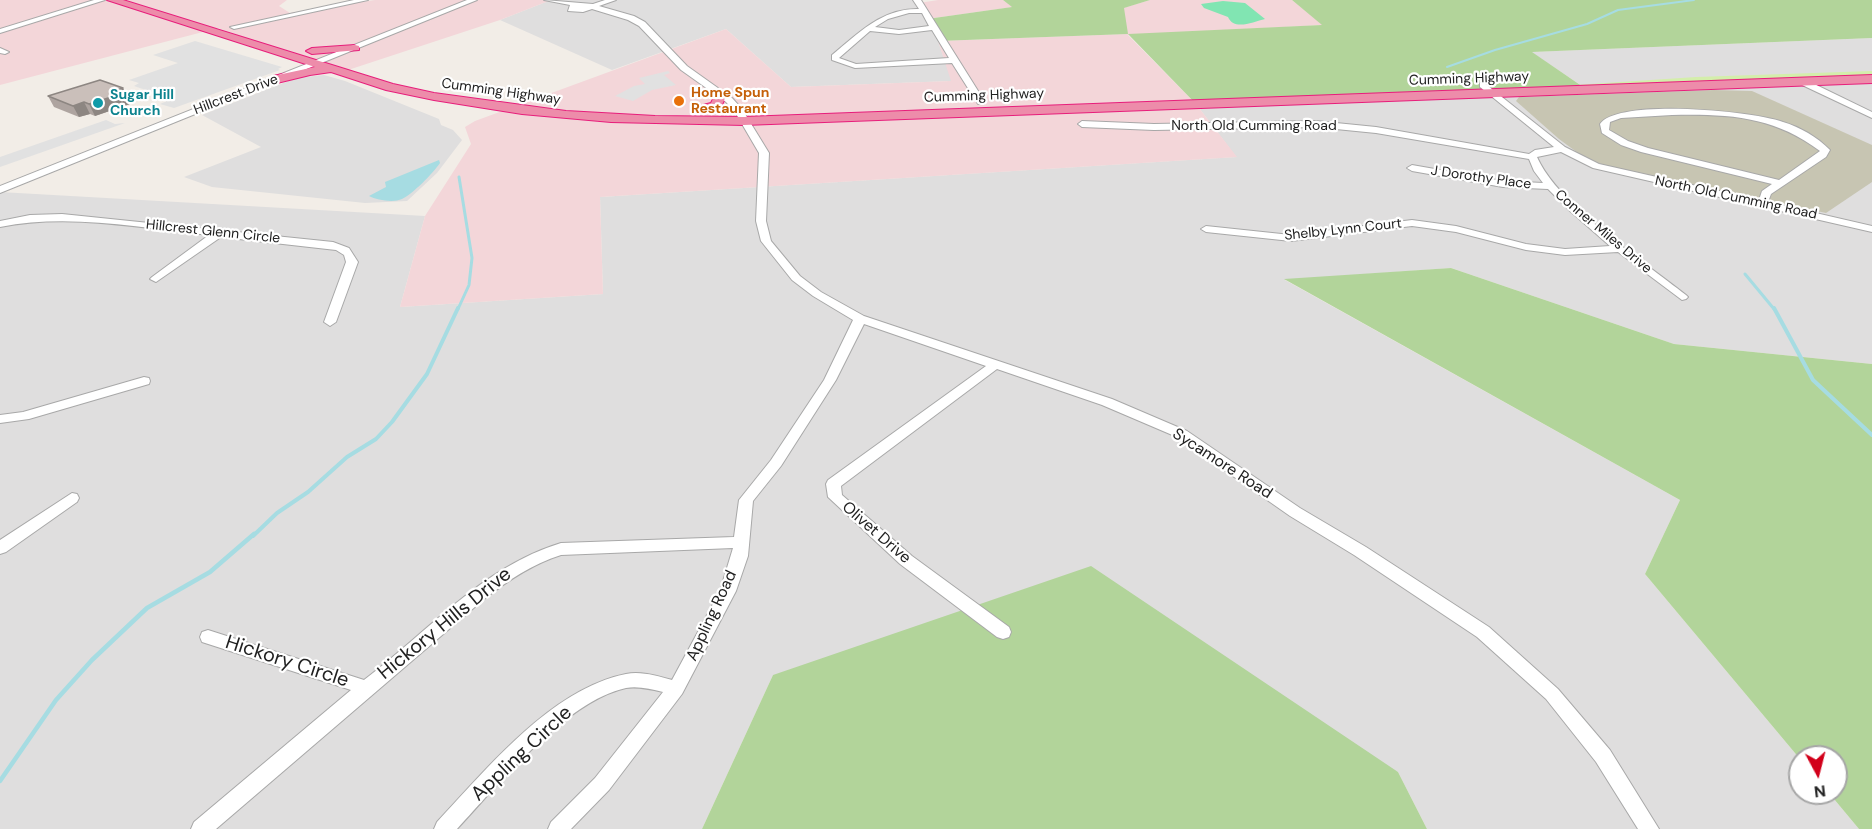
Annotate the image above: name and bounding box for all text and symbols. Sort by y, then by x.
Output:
street label: Cumming Highway [1409,69,1529,89]
street label: Hillcrest Drive [191,71,281,119]
street label: Cumming Highway [440,75,562,109]
place label: Home Spun Restaurant [691,85,769,118]
street label: Cumming Highway [924,86,1044,106]
place label: Sugar Hill Church [110,87,174,120]
marker: Home Spun Restaurant [672,94,686,108]
marker: Sugar Hill Church [91,96,105,110]
street label: North Old Cumming Road [1171,118,1337,134]
street label: J Dorothy Place [1430,163,1532,193]
street label: North Old Cumming Road [1653,173,1819,223]
street label: Conner Miles Drive [1551,187,1655,277]
street label: Shelby Lynn Court [1283,215,1403,245]
street label: Hillcrest Glenn Circle [145,217,281,247]
street label: Sycamore Road [1168,425,1276,503]
street label: Olivet Drive [838,498,914,568]
street label: Hickory Hills Drive [373,563,517,685]
street label: Appling Road [683,568,741,664]
street label: Hickory Circle [222,631,352,693]
street label: Appling Circle [467,701,577,807]
north arrow [1788,745,1848,805]
text: N [1813,780,1827,803]

